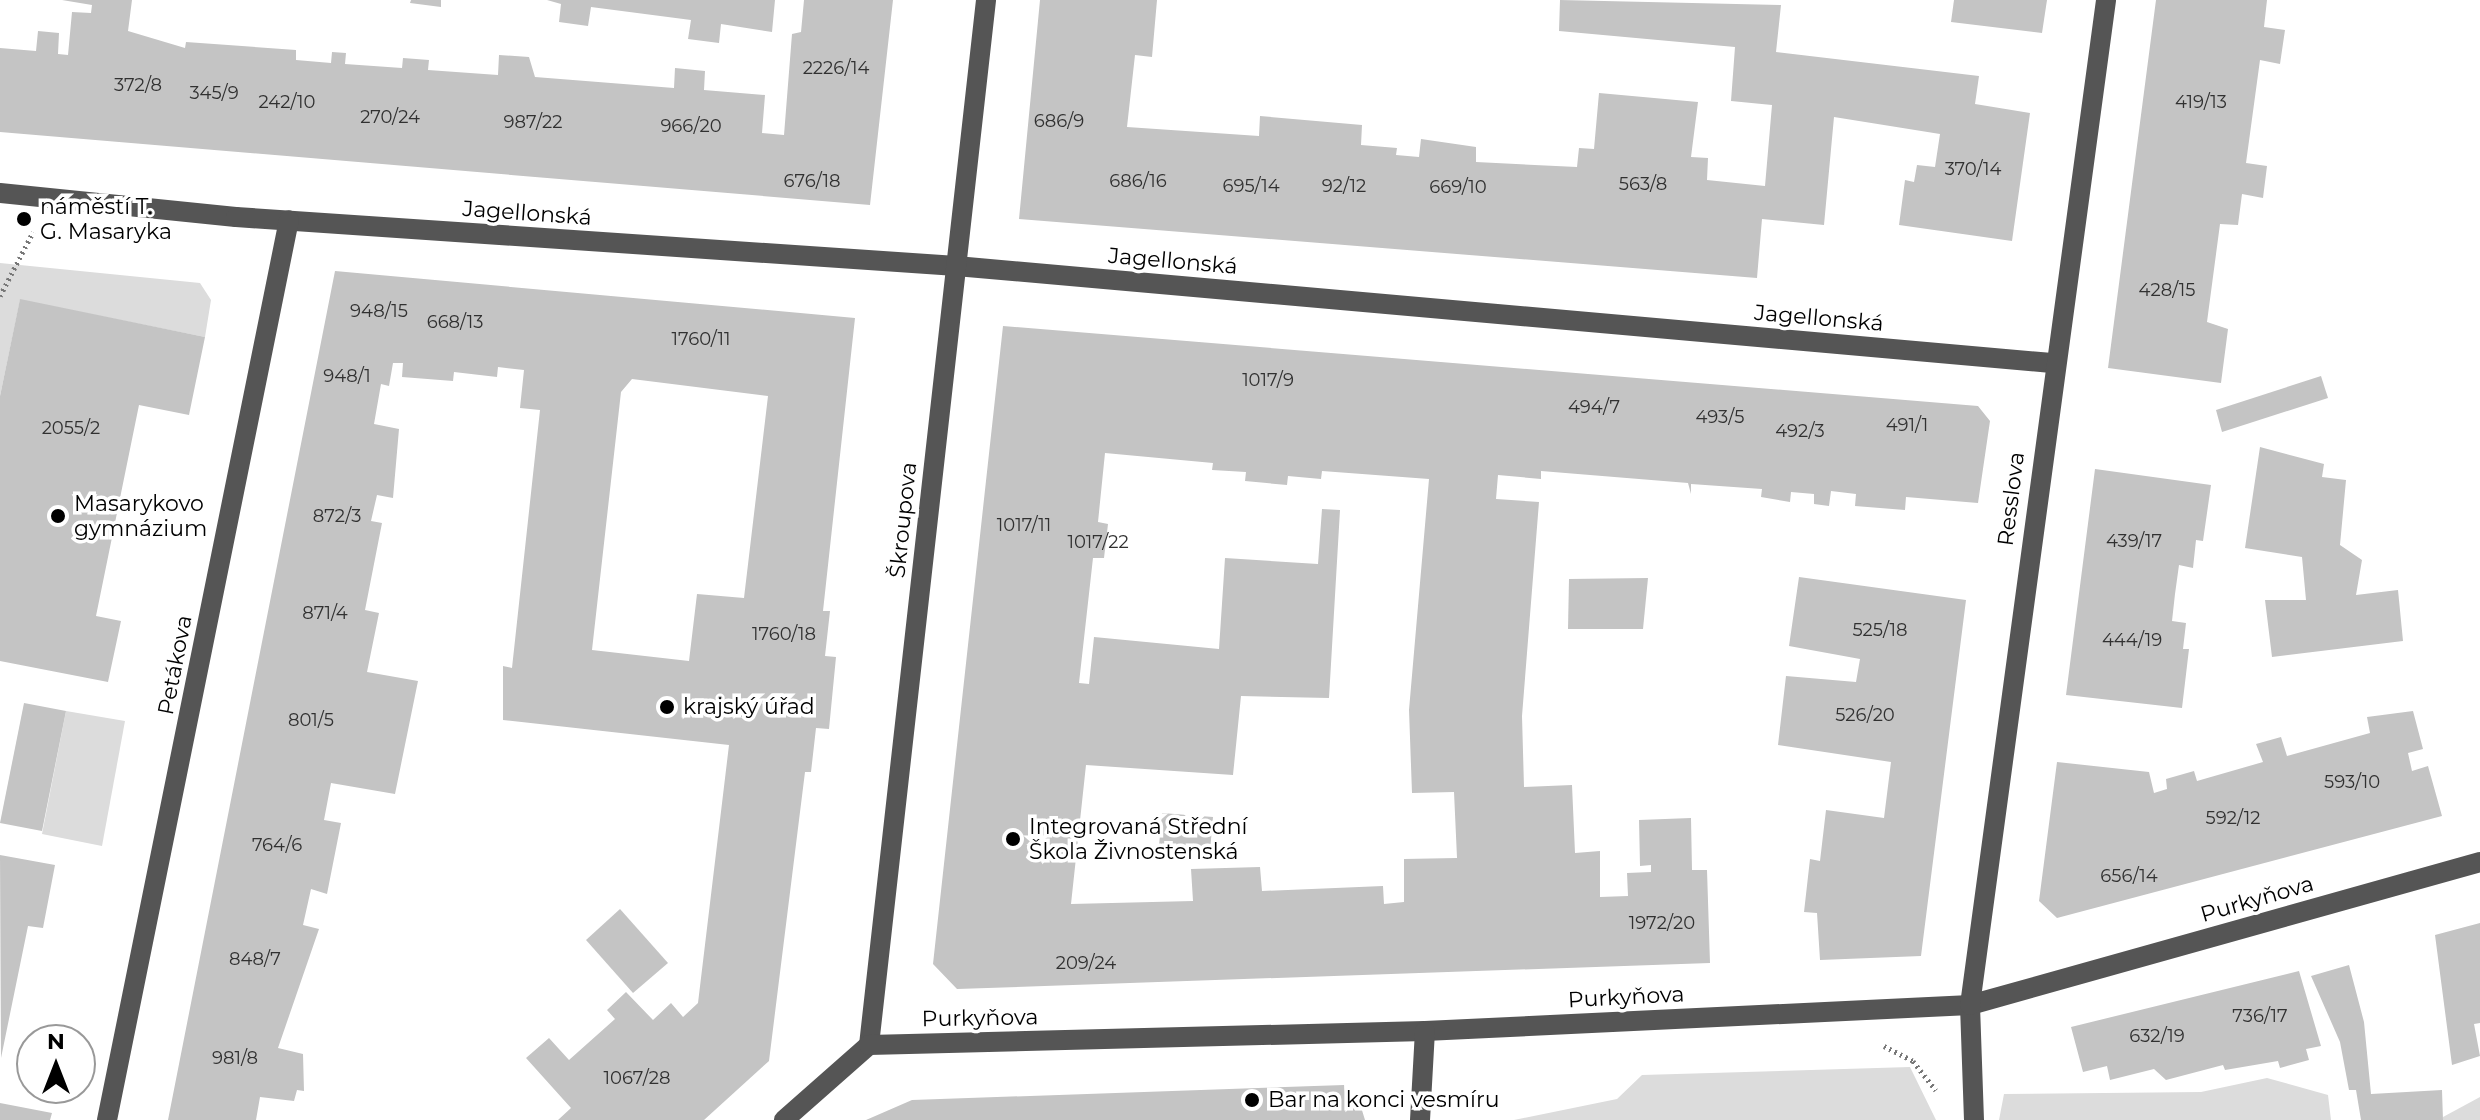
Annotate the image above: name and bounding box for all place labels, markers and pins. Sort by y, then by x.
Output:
place label: náměstí T. G. Masaryka [40,193,172,244]
marker: náměstí T. G. Masaryka [15,210,33,228]
place label: Masarykovo gymnázium [74,490,207,542]
marker: Masarykovo gymnázium [49,507,67,525]
place label: krajský úřad [683,694,815,720]
marker: krajský úřad [658,698,676,716]
place label: Integrovaná Střední Škola Živnostenská [1029,813,1247,864]
marker: Integrovaná Střední Škola Živnostenská [1004,830,1022,848]
place label: Bar na konci vesmíru [1268,1087,1500,1113]
marker: Bar na konci vesmíru [1243,1091,1261,1109]

